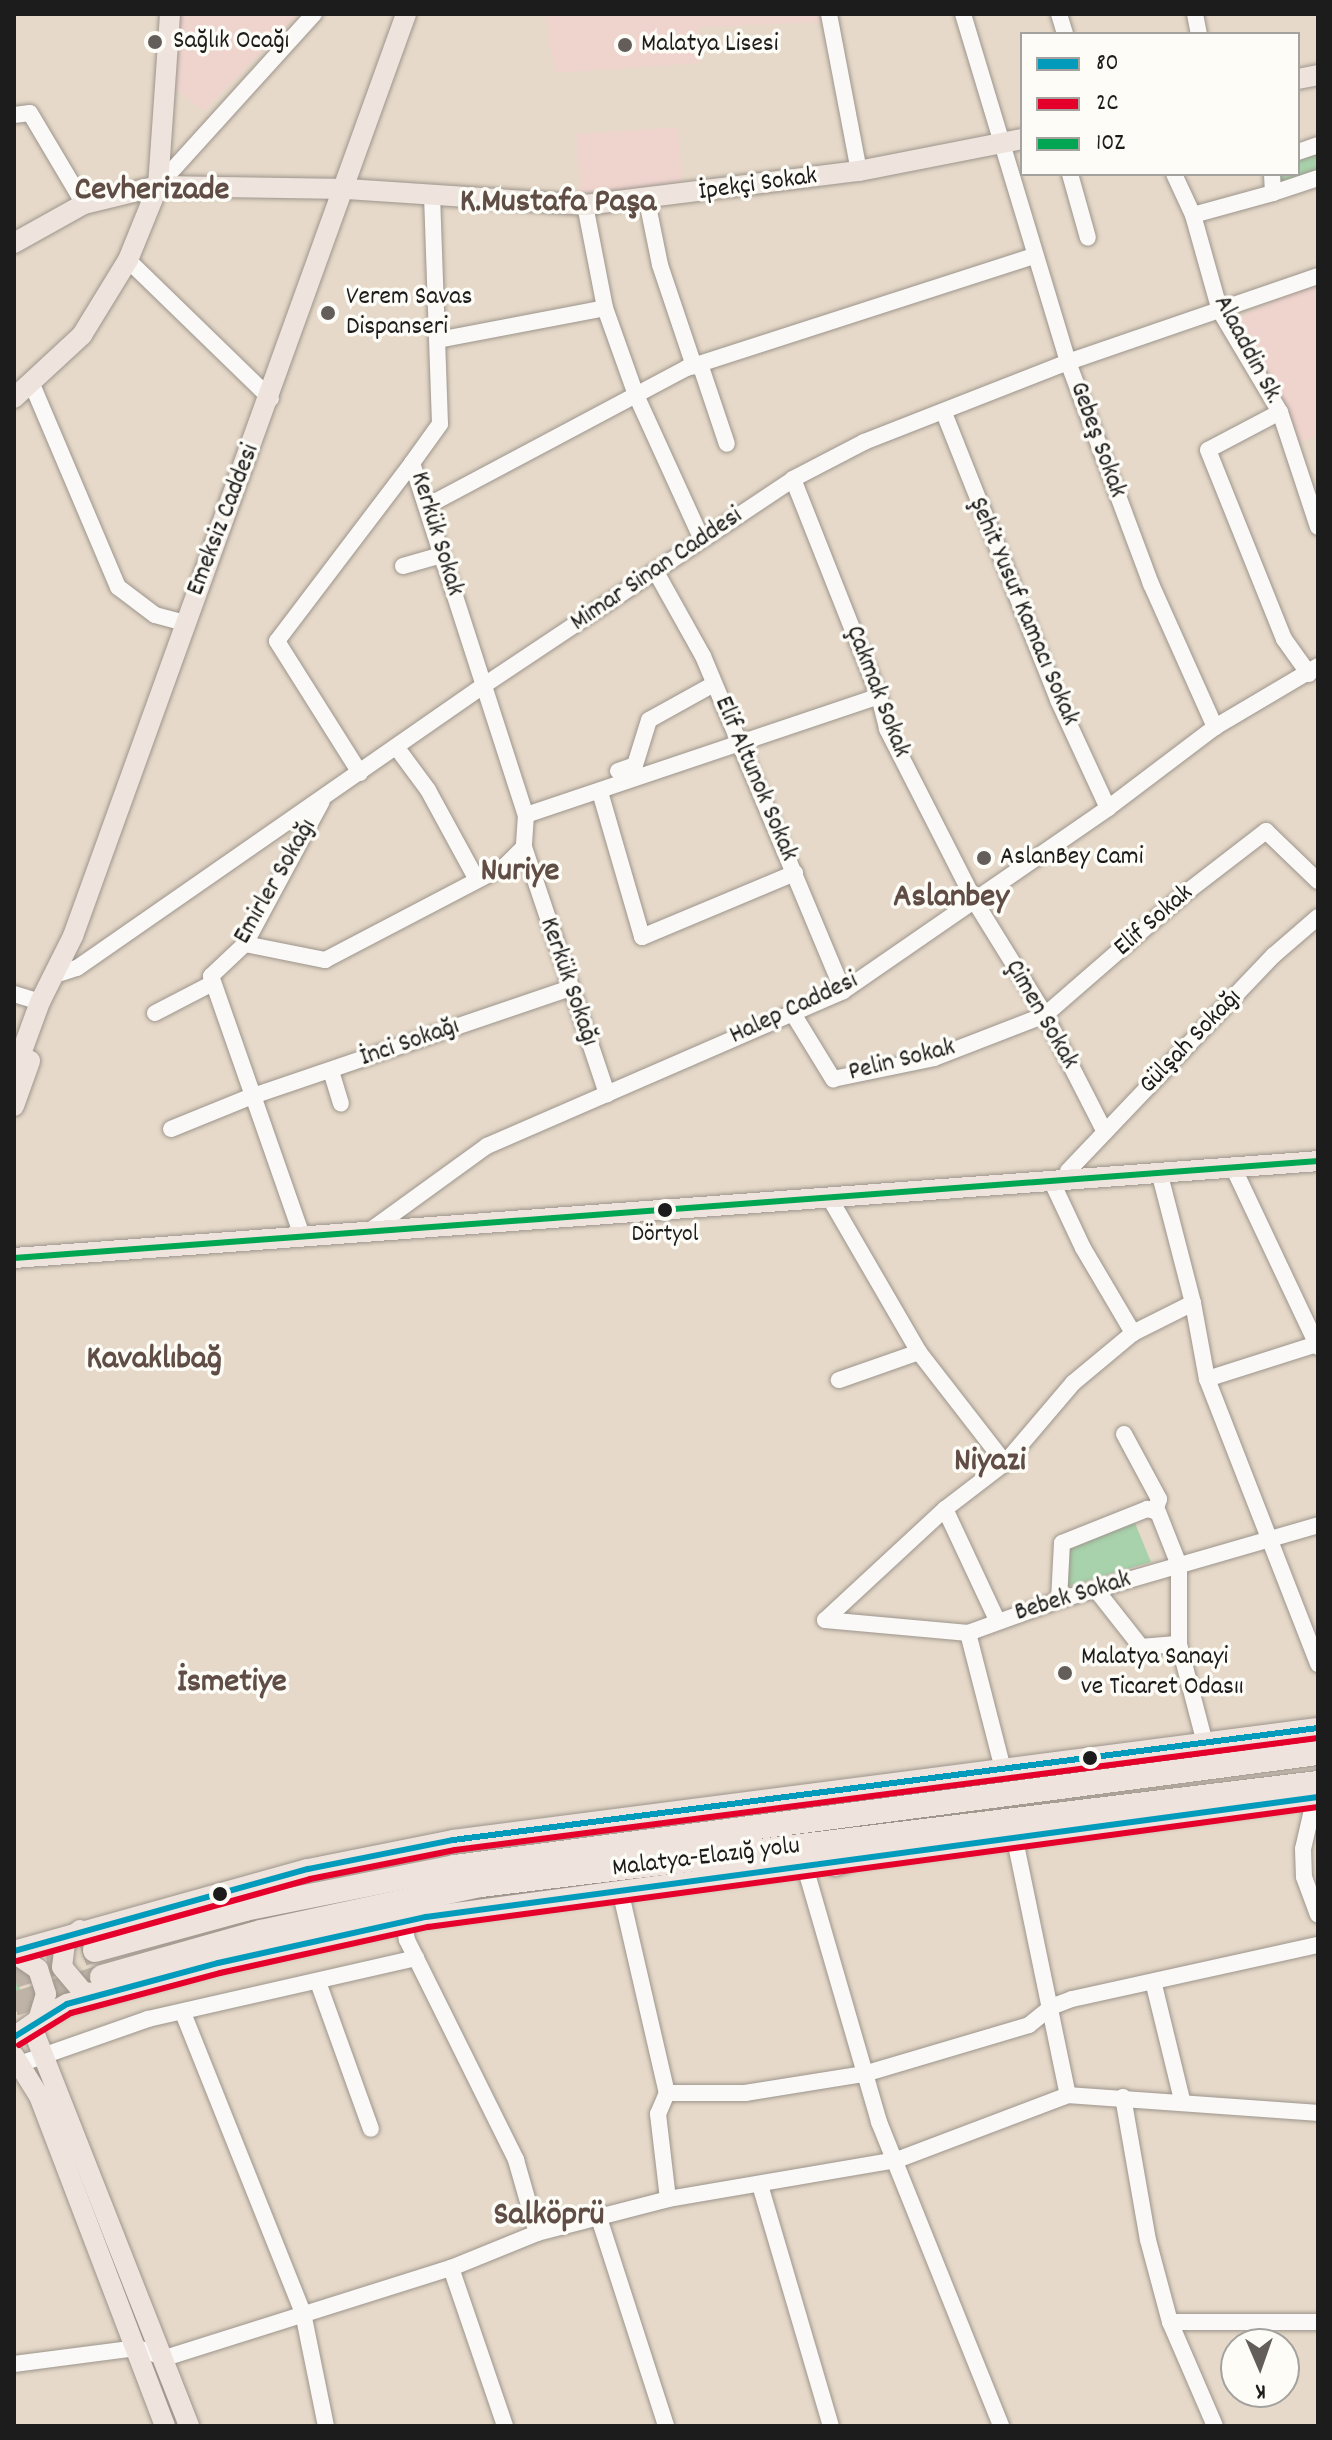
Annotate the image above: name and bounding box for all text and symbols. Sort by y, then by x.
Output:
place label: Sağlık Ocağı [173,26,289,58]
place label: Malatya Lisesi [641,29,779,61]
marker: Sağlık Ocağı [144,31,166,53]
legend [1020,32,1300,176]
marker: Malatya Lisesi [616,36,634,54]
text: 80 [1096,47,1119,81]
text: 2C [1096,87,1118,121]
text: 10Z [1096,127,1125,161]
street label: İpekçi Sokak [697,161,819,209]
district label: Cevherizade [74,172,230,212]
district label: K.Mustafa Paşa [460,184,656,224]
place label: Verem Savas Dispanseri [346,282,472,344]
street label: Alaaddin Sk. [1205,290,1289,410]
marker: Verem Savas Dispanseri [317,302,339,324]
street label: Gebeş Sokak [1062,378,1132,502]
street label: Emeksiz Caddesi [181,440,267,600]
street label: Kerkük Sokak [402,468,470,600]
street label: Şehit Yusuf Kamacı Sokak [961,493,1085,731]
street label: Mimar Sinan Caddesi [565,501,749,639]
street label: Çakmak Sokak [838,622,916,762]
street label: Elif Altunok Sokak [706,692,804,866]
street label: Emirler Sokağı [228,814,324,950]
place label: AslanBey Cami [1000,842,1143,874]
marker: AslanBey Cami [975,849,993,867]
district label: Nuriye [480,853,560,893]
street label: Elif Sokak [1108,878,1200,964]
district label: Aslanbey [893,879,1009,919]
street label: Kerkük Sokağı [531,914,605,1050]
street label: Çimen Sokak [997,955,1085,1075]
street label: Halep Caddesi [725,966,863,1052]
street label: Gülşah Sokağı [1133,983,1249,1101]
street label: İnci Sokağı [356,1012,464,1074]
street label: Pelin Sokak [845,1033,959,1089]
marker: Dörtyol [657,1202,673,1218]
place label: Dörtyol [632,1222,698,1250]
district label: Kavaklıbağ [86,1341,222,1381]
district label: Niyazi [954,1443,1026,1483]
street label: Bebek Sokak [1011,1565,1135,1629]
place label: Malatya Sanayi ve Ticaret Odasıı [1081,1642,1243,1704]
district label: İsmetiye [177,1664,287,1704]
marker: Malatya Sanayi ve Ticaret Odasıı [1056,1664,1074,1682]
unlabelled marker [1082,1750,1098,1766]
street label: Malatya-Elazığ yolu [610,1831,802,1885]
unlabelled marker [212,1886,228,1902]
district label: Salköprü [493,2197,605,2237]
north arrow [1220,2328,1300,2408]
text: K [1255,2375,1266,2406]

